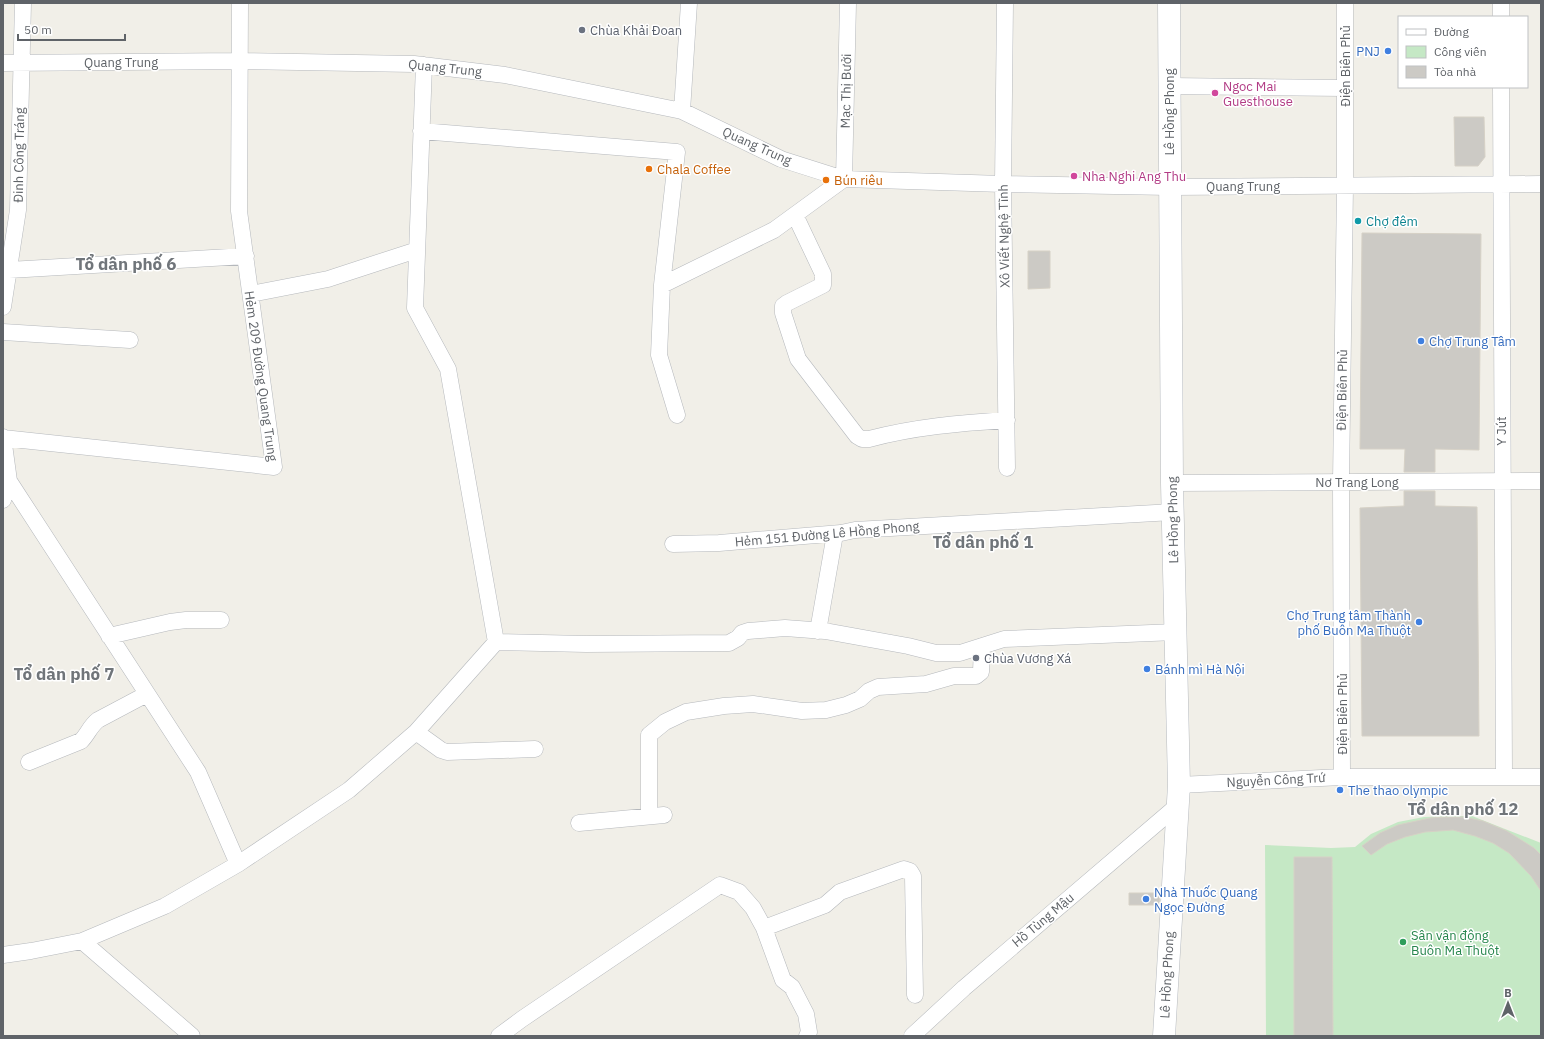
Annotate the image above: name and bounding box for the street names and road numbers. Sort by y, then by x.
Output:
street label: Điện Biên Phủ [1337,25,1354,107]
street label: Quang Trung [84,54,158,71]
street label: Mạc Thị Bưởi [837,54,855,128]
street label: Quang Trung [407,56,483,80]
street label: Lê Hồng Phong [1161,68,1178,156]
street label: Đinh Công Tráng [10,107,28,203]
street label: Quang Trung [720,123,794,169]
street label: Quang Trung [1206,178,1280,195]
street label: Xô Viết Nghệ Tĩnh [995,184,1013,288]
street label: Hẻm 209 Đường Quang Trung [241,290,281,463]
street label: Điện Biên Phủ [1333,349,1351,431]
street label: Y Jút [1493,416,1510,446]
street label: Nơ Trang Long [1315,474,1399,491]
street label: Lê Hồng Phong [1164,476,1182,564]
street label: Hẻm 151 Đường Lê Hồng Phong [734,517,920,551]
street label: Điện Biên Phủ [1334,673,1351,755]
street label: Nguyễn Công Trứ [1226,769,1327,791]
street label: Hồ Tùng Mậu [1008,889,1078,951]
street label: Lê Hồng Phong [1156,931,1178,1019]

